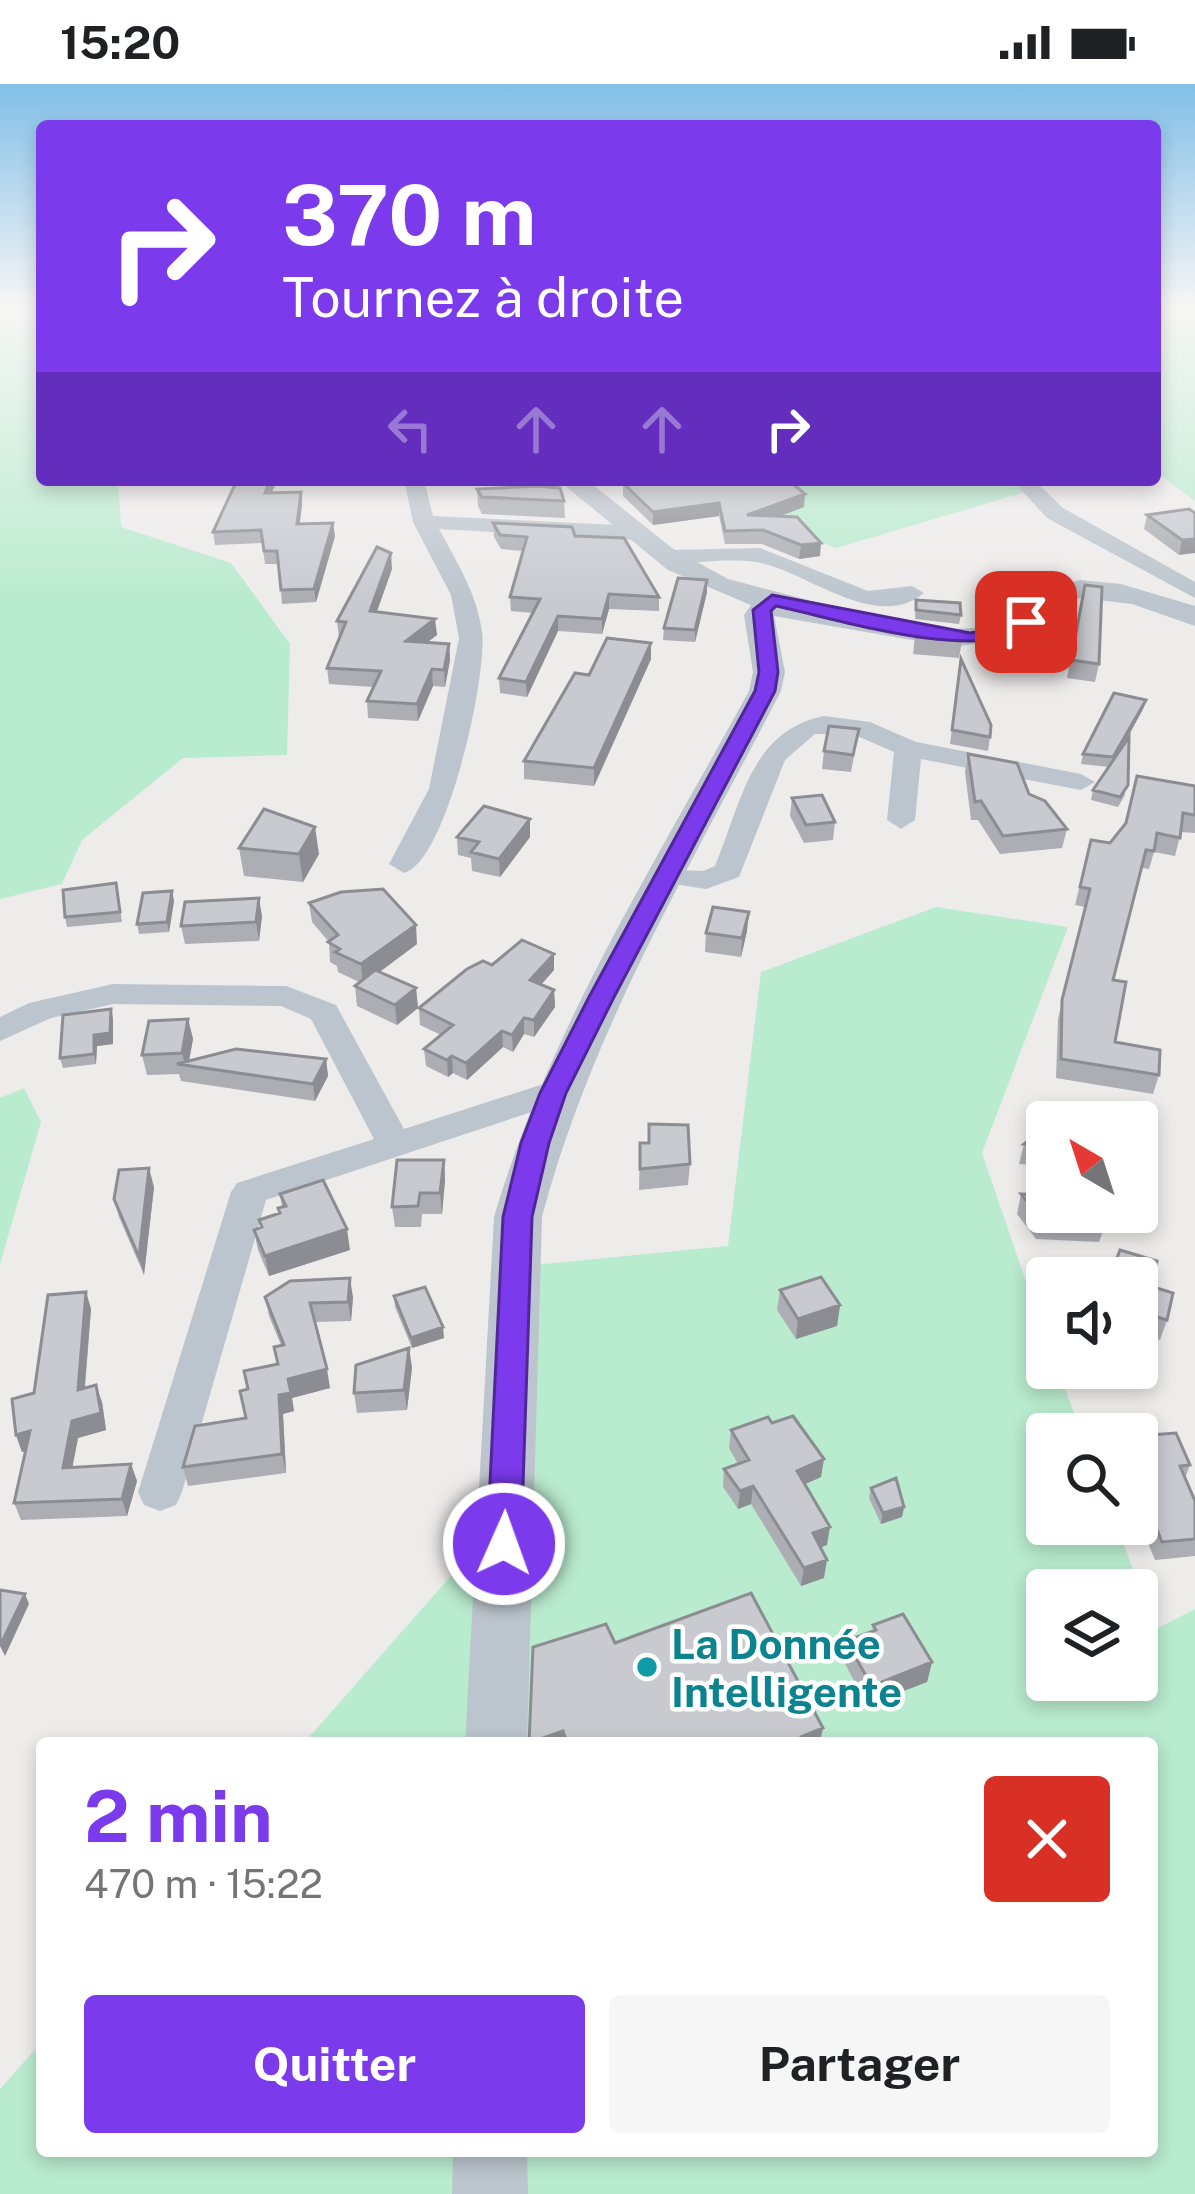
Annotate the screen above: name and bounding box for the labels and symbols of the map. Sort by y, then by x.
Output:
pin [975,571,1077,673]
north arrow [1026,1101,1158,1233]
position arrow [441,1481,567,1607]
place label: La Donnée Intelligente [671,1619,902,1716]
marker: La Donnée Intelligente [634,1654,660,1680]

